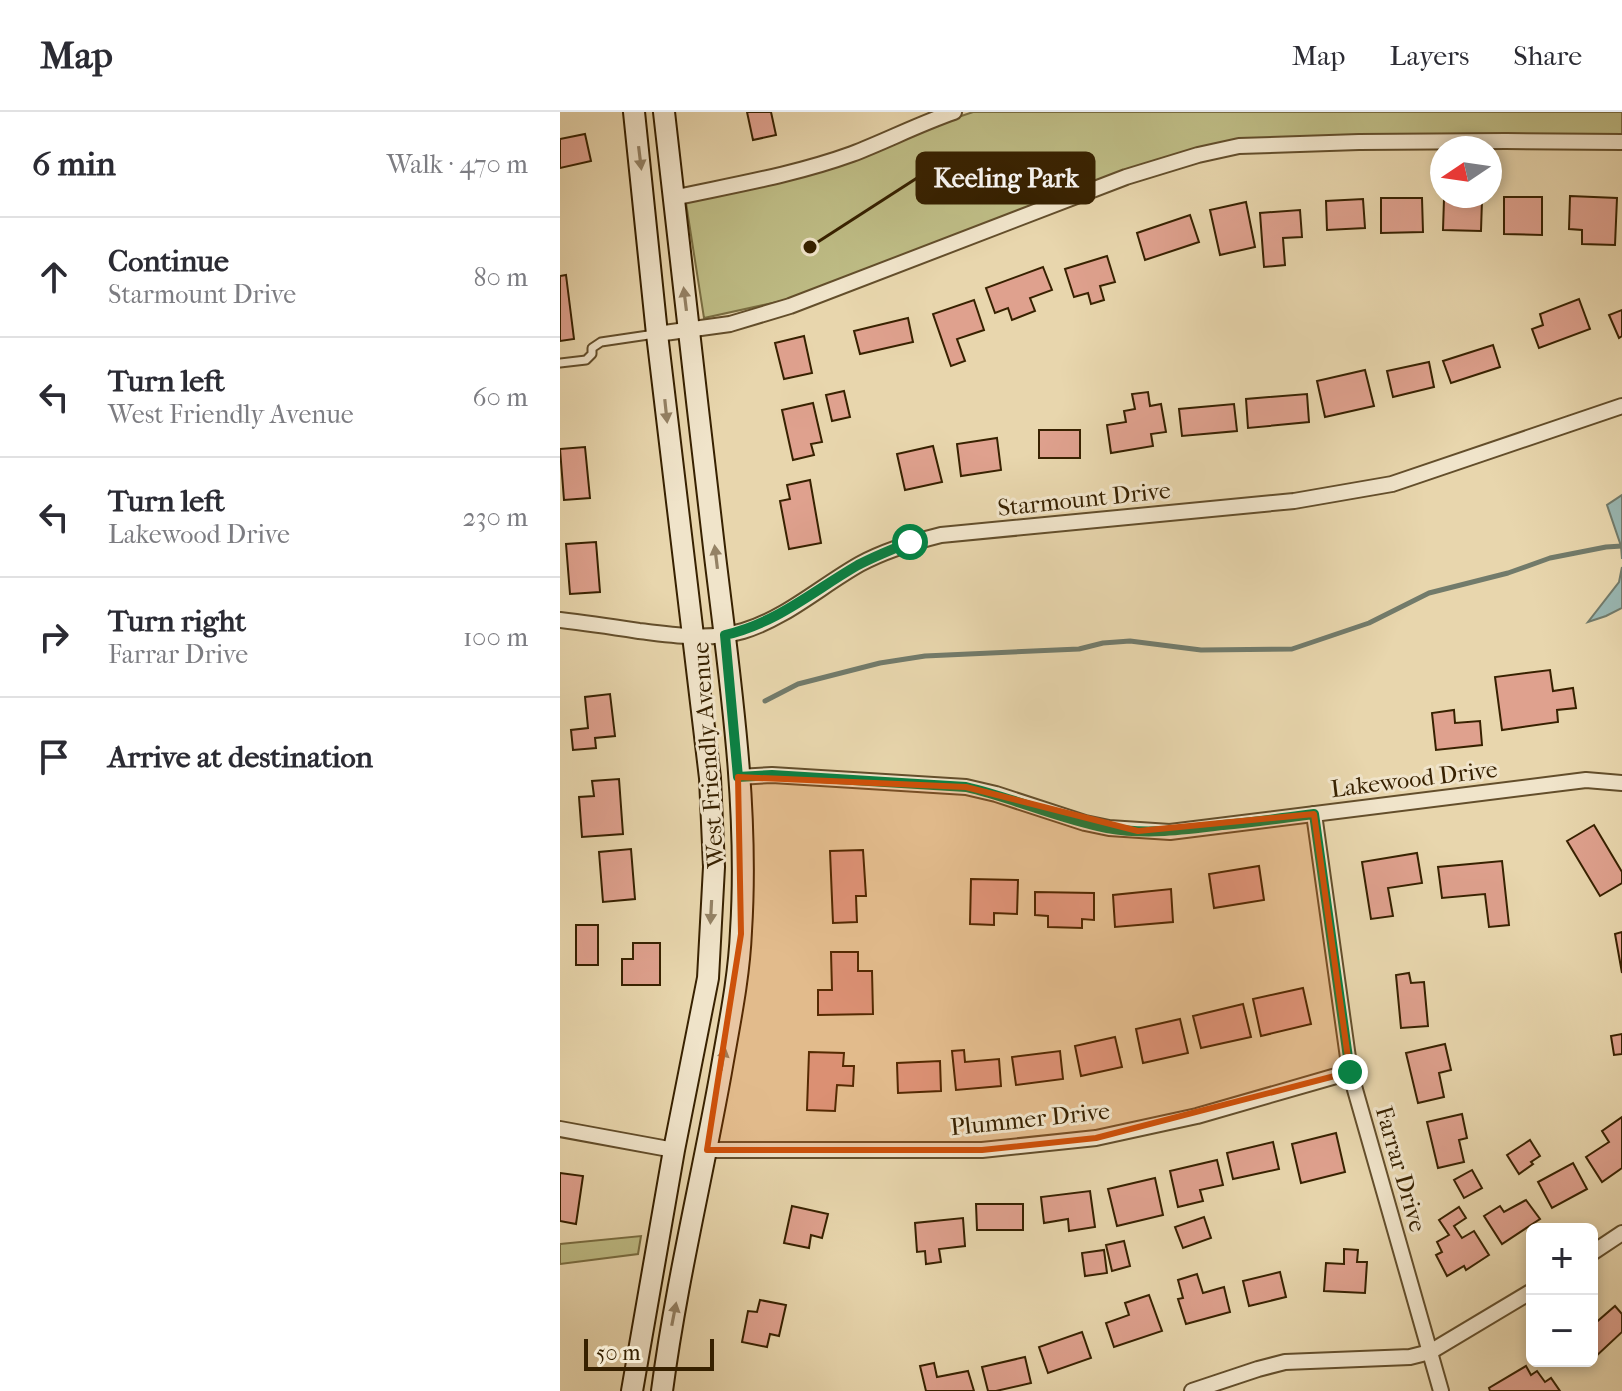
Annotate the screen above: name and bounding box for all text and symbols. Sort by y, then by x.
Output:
text: Map [40,33,113,78]
text: Map [1292,39,1345,72]
text: Layers [1389,39,1469,72]
text: Share [1513,39,1582,72]
north arrow [1430,136,1502,208]
text: 6 min [32,144,116,184]
one-way arrow [633,146,646,171]
text: Walk · 470 m [387,149,528,180]
callout: Keeling Park [917,153,1094,203]
text: Keeling Park [933,163,1080,194]
text: Continue [108,244,229,279]
icon: ahead [32,255,76,299]
text: 80 m [473,262,528,293]
text: Starmount Drive [108,279,296,310]
one-way arrow [678,286,691,311]
text: Turn left [108,364,225,399]
icon: left [32,375,76,419]
text: 60 m [472,382,528,413]
text: West Friendly Avenue [108,399,354,430]
one-way arrow [659,399,672,424]
street label: Starmount Drive [996,476,1172,522]
text: Turn left [108,484,225,519]
icon: left [32,495,76,539]
text: 230 m [462,502,528,533]
text: Lakewood Drive [108,519,290,550]
route start [892,524,928,560]
one-way arrow [709,544,722,569]
text: Turn right [108,604,246,639]
icon: right [32,615,76,659]
text: 100 m [463,622,528,653]
text: Farrar Drive [108,639,248,670]
street label: West Friendly Avenue [686,641,730,870]
icon: arrive [32,735,76,779]
text: Arrive at destination [108,740,373,775]
street label: Lakewood Drive [1329,755,1499,803]
one-way arrow [704,900,717,925]
one-way arrow [718,1046,730,1071]
route end [1332,1054,1368,1090]
street label: Plummer Drive [949,1097,1111,1141]
street label: Farrar Drive [1370,1103,1432,1235]
map controls [1526,1223,1598,1367]
button: + [1526,1223,1598,1295]
button: − [1526,1295,1598,1367]
one-way arrow [669,1301,681,1326]
scale bar [584,1335,714,1371]
text: 50 m [596,1340,641,1366]

